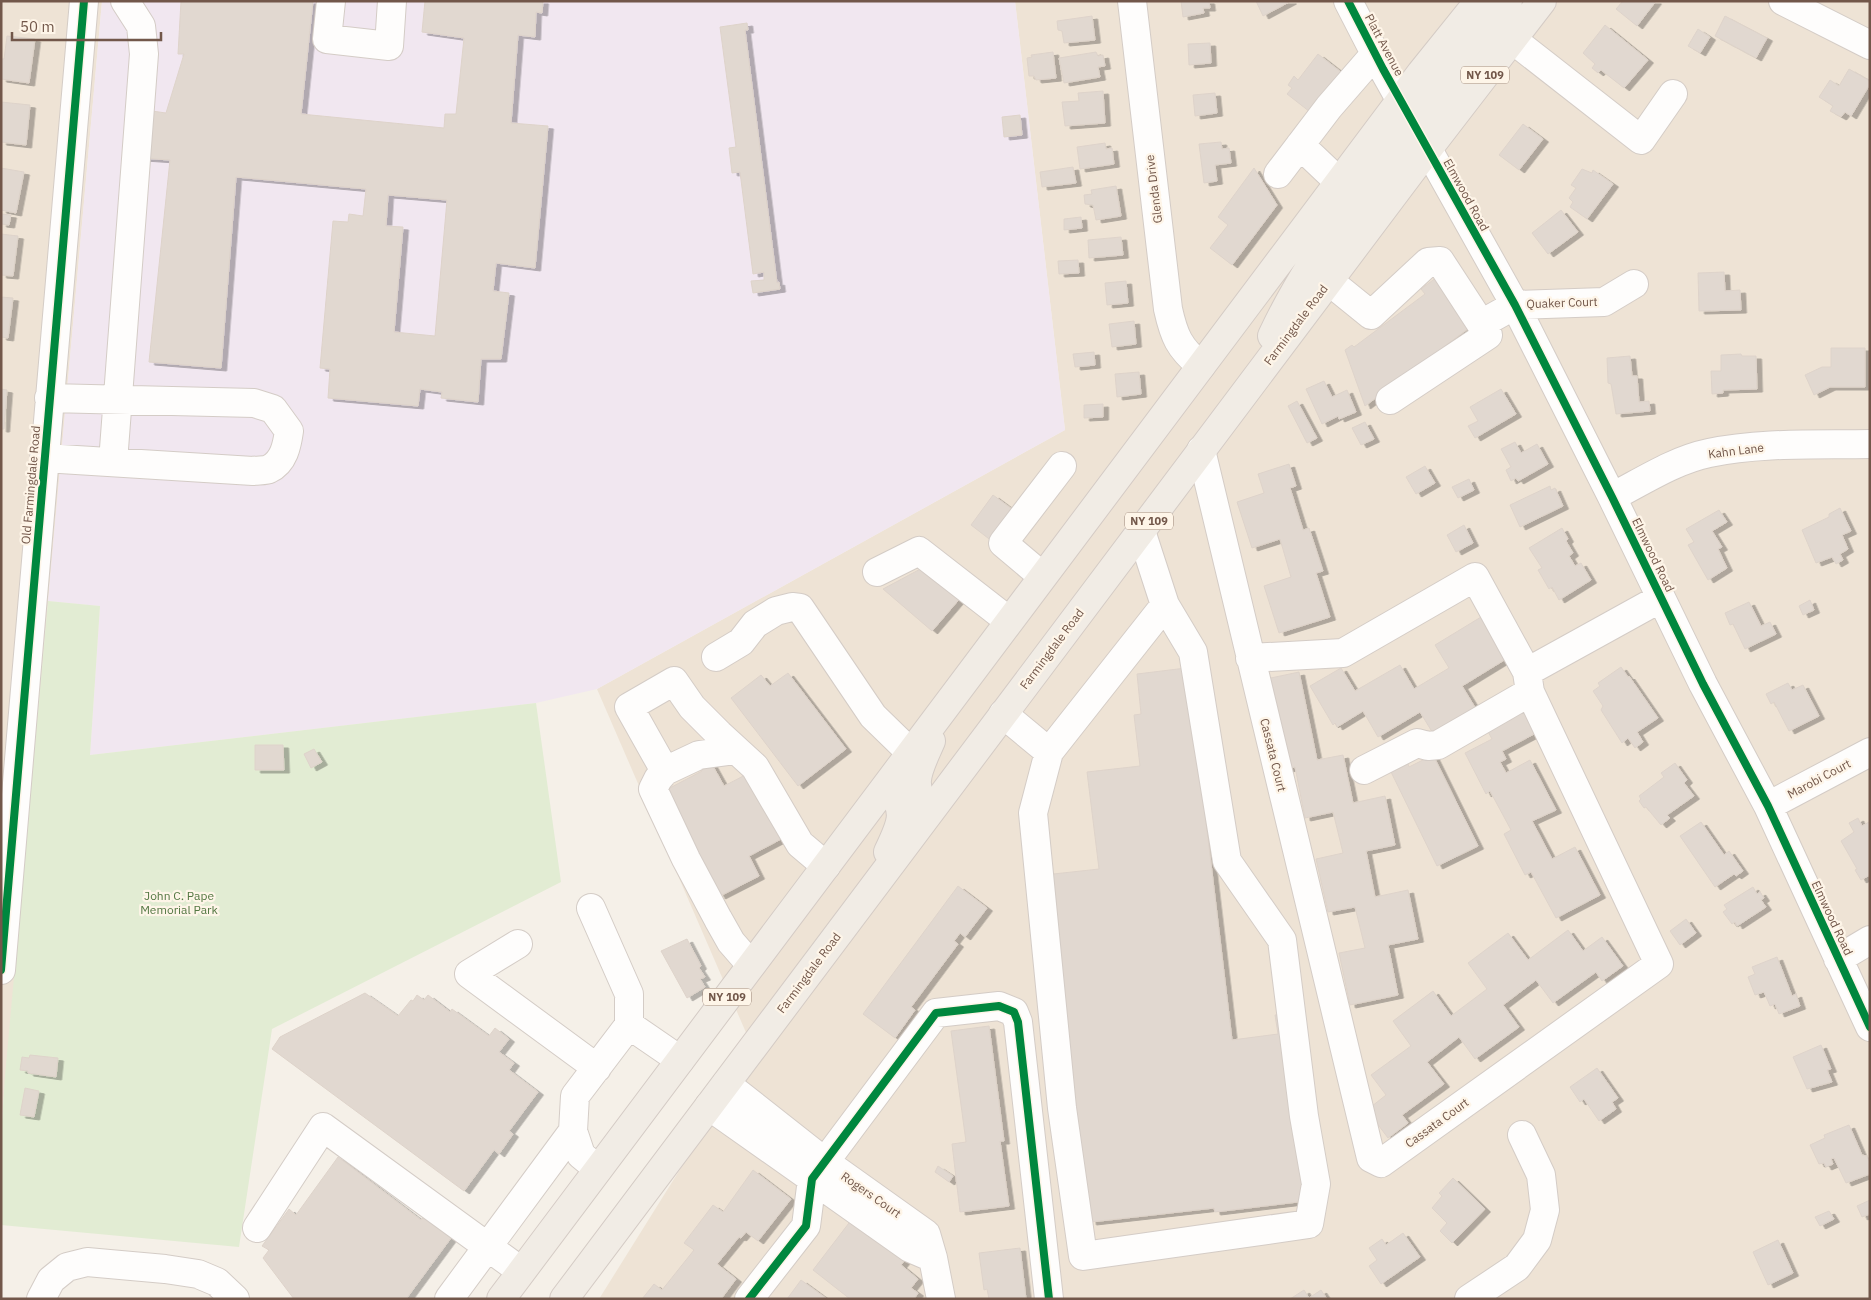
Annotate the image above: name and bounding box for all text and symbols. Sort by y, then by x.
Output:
scale bar [12,10,161,42]
street label: Platt Avenue [1362,11,1407,79]
text: 50 m [20,17,55,36]
road number: NY 109 [1461,66,1509,84]
street label: Glenda Drive [1142,153,1165,224]
street label: Elmwood Road [1440,156,1493,234]
street label: Farmingdale Road [1260,281,1331,368]
street label: Quaker Court [1526,294,1598,311]
street label: Old Farmingdale Road [18,425,43,545]
street label: Kahn Lane [1707,440,1765,461]
road number: NY 109 [1125,512,1173,530]
street label: Elmwood Road [1629,515,1678,594]
street label: Farmingdale Road [1016,605,1087,692]
street label: Cassata Court [1257,717,1290,793]
street label: Marobi Court [1784,756,1853,802]
street label: Elmwood Road [1809,878,1856,958]
park label: John C. Pape Memorial Park [140,888,219,917]
street label: Farmingdale Road [773,929,844,1016]
road number: NY 109 [703,989,751,1006]
street label: Cassata Court [1402,1094,1471,1151]
street label: Rogers Court [838,1168,904,1221]

